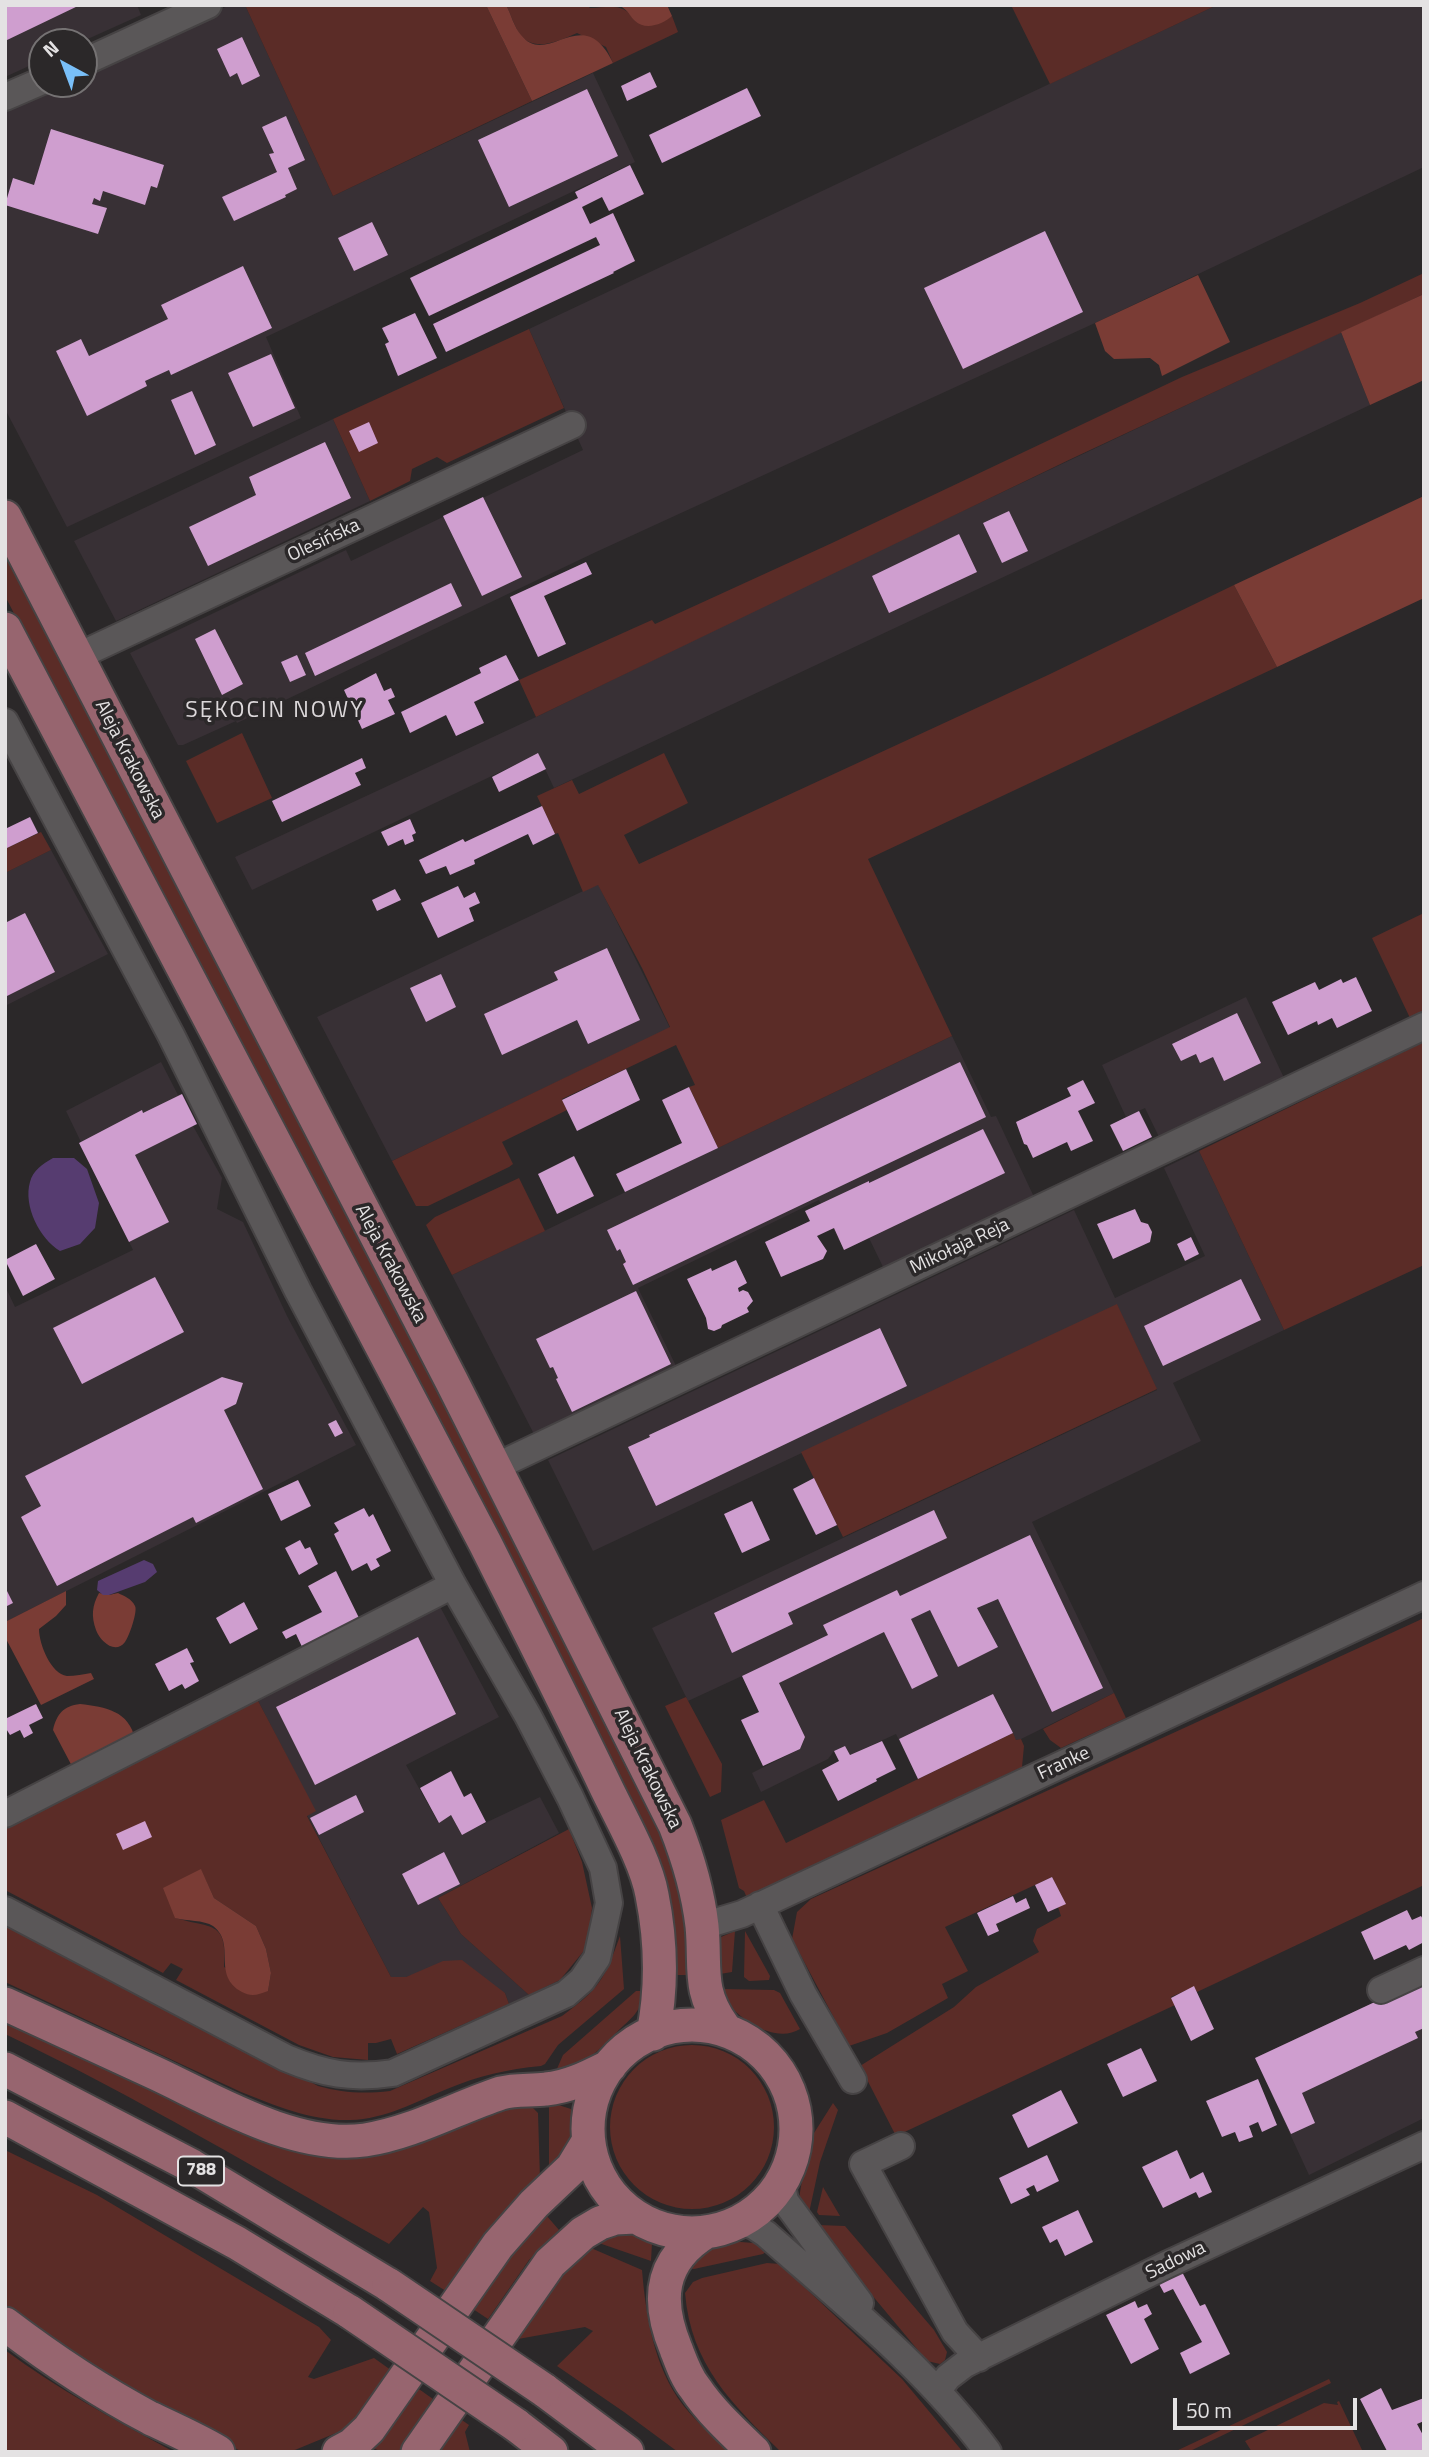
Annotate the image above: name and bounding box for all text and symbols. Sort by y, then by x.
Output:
north arrow [28,28,98,98]
text: N [36,33,65,64]
street label: Olesińska [284,514,364,568]
street label: Aleja Krakowska [89,697,169,823]
district label: SĘKOCIN NOWY [187,697,363,725]
street label: Aleja Krakowska [349,1201,431,1327]
street label: Mikołaja Reja [907,1214,1013,1280]
street label: Aleja Krakowska [608,1705,686,1833]
street label: Franke [1035,1742,1093,1786]
road number: 788 [178,2157,224,2186]
street label: Sadowa [1142,2237,1210,2285]
scale bar [1177,2384,1361,2428]
text: 50 m [1186,2394,1232,2426]

